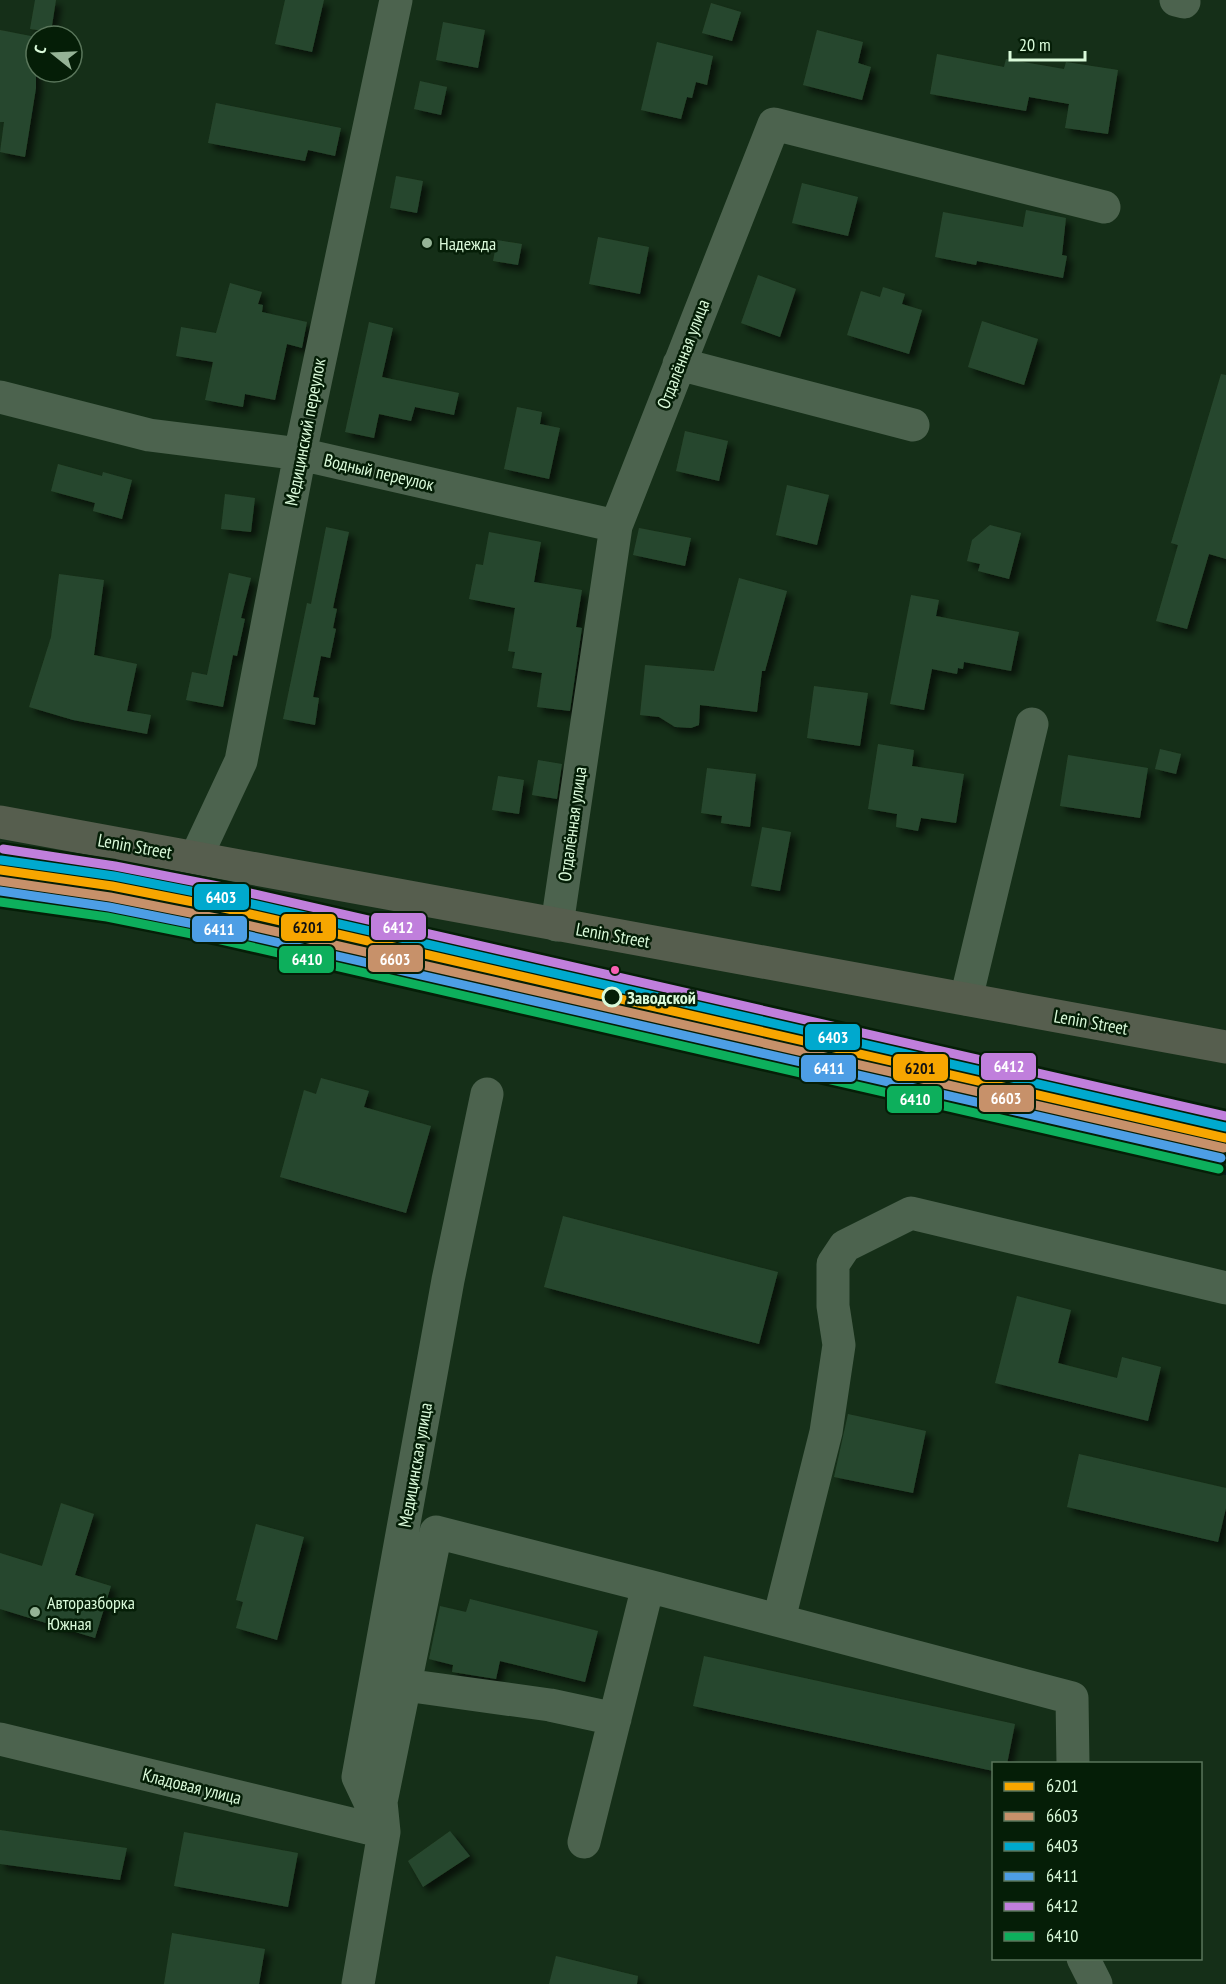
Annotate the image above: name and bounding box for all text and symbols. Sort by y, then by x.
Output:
north arrow [24,24,84,84]
scale bar [1010,24,1085,62]
text: 20 m [1019,33,1051,56]
text: С [29,42,51,56]
place label: Надежда [439,232,496,255]
marker: Надежда [420,236,434,250]
street label: Отдалённая улица [652,296,714,412]
street label: Медицинский переулок [279,356,331,508]
street label: Водный переулок [322,448,436,496]
street label: Отдалённая улица [553,765,591,883]
street label: Lenin Street [96,828,174,864]
line badge: 6403 [193,883,250,911]
text: 6403 [206,887,236,907]
line badge: 6412 [370,912,427,941]
line badge: 6201 [280,913,337,942]
line badge: 6411 [191,915,248,943]
text: 6201 [293,917,323,937]
text: 6412 [383,917,413,937]
street label: Lenin Street [574,917,652,953]
text: 6411 [204,919,234,939]
line badge: 6603 [367,944,424,973]
line badge: 6410 [278,945,335,974]
text: 6410 [292,949,323,969]
text: 6603 [380,949,410,969]
unlabelled marker [609,964,621,976]
place label: Заводской [627,986,696,1009]
marker: Заводской [602,987,622,1007]
street label: Lenin Street [1052,1004,1130,1040]
line badge: 6403 [804,1023,861,1051]
text: 6403 [818,1027,848,1047]
line badge: 6412 [980,1052,1037,1081]
line badge: 6201 [892,1053,949,1082]
line badge: 6411 [800,1054,857,1083]
text: 6412 [994,1056,1024,1076]
text: 6411 [814,1058,844,1078]
text: 6201 [905,1058,935,1078]
line badge: 6603 [978,1084,1035,1113]
line badge: 6410 [886,1085,943,1114]
text: 6603 [991,1088,1021,1108]
text: 6410 [900,1089,931,1109]
street label: Медицинская улица [393,1401,437,1529]
place label: Авторазборка Южная [47,1591,135,1635]
marker: Авторазборка Южная [28,1605,42,1619]
legend [992,1762,1202,1960]
street label: Кладовая улица [140,1763,244,1809]
text: 6201 [1046,1774,1078,1797]
text: 6603 [1046,1804,1078,1827]
text: 6403 [1046,1834,1078,1857]
text: 6411 [1046,1864,1078,1887]
text: 6412 [1046,1894,1078,1917]
text: 6410 [1046,1924,1078,1947]

